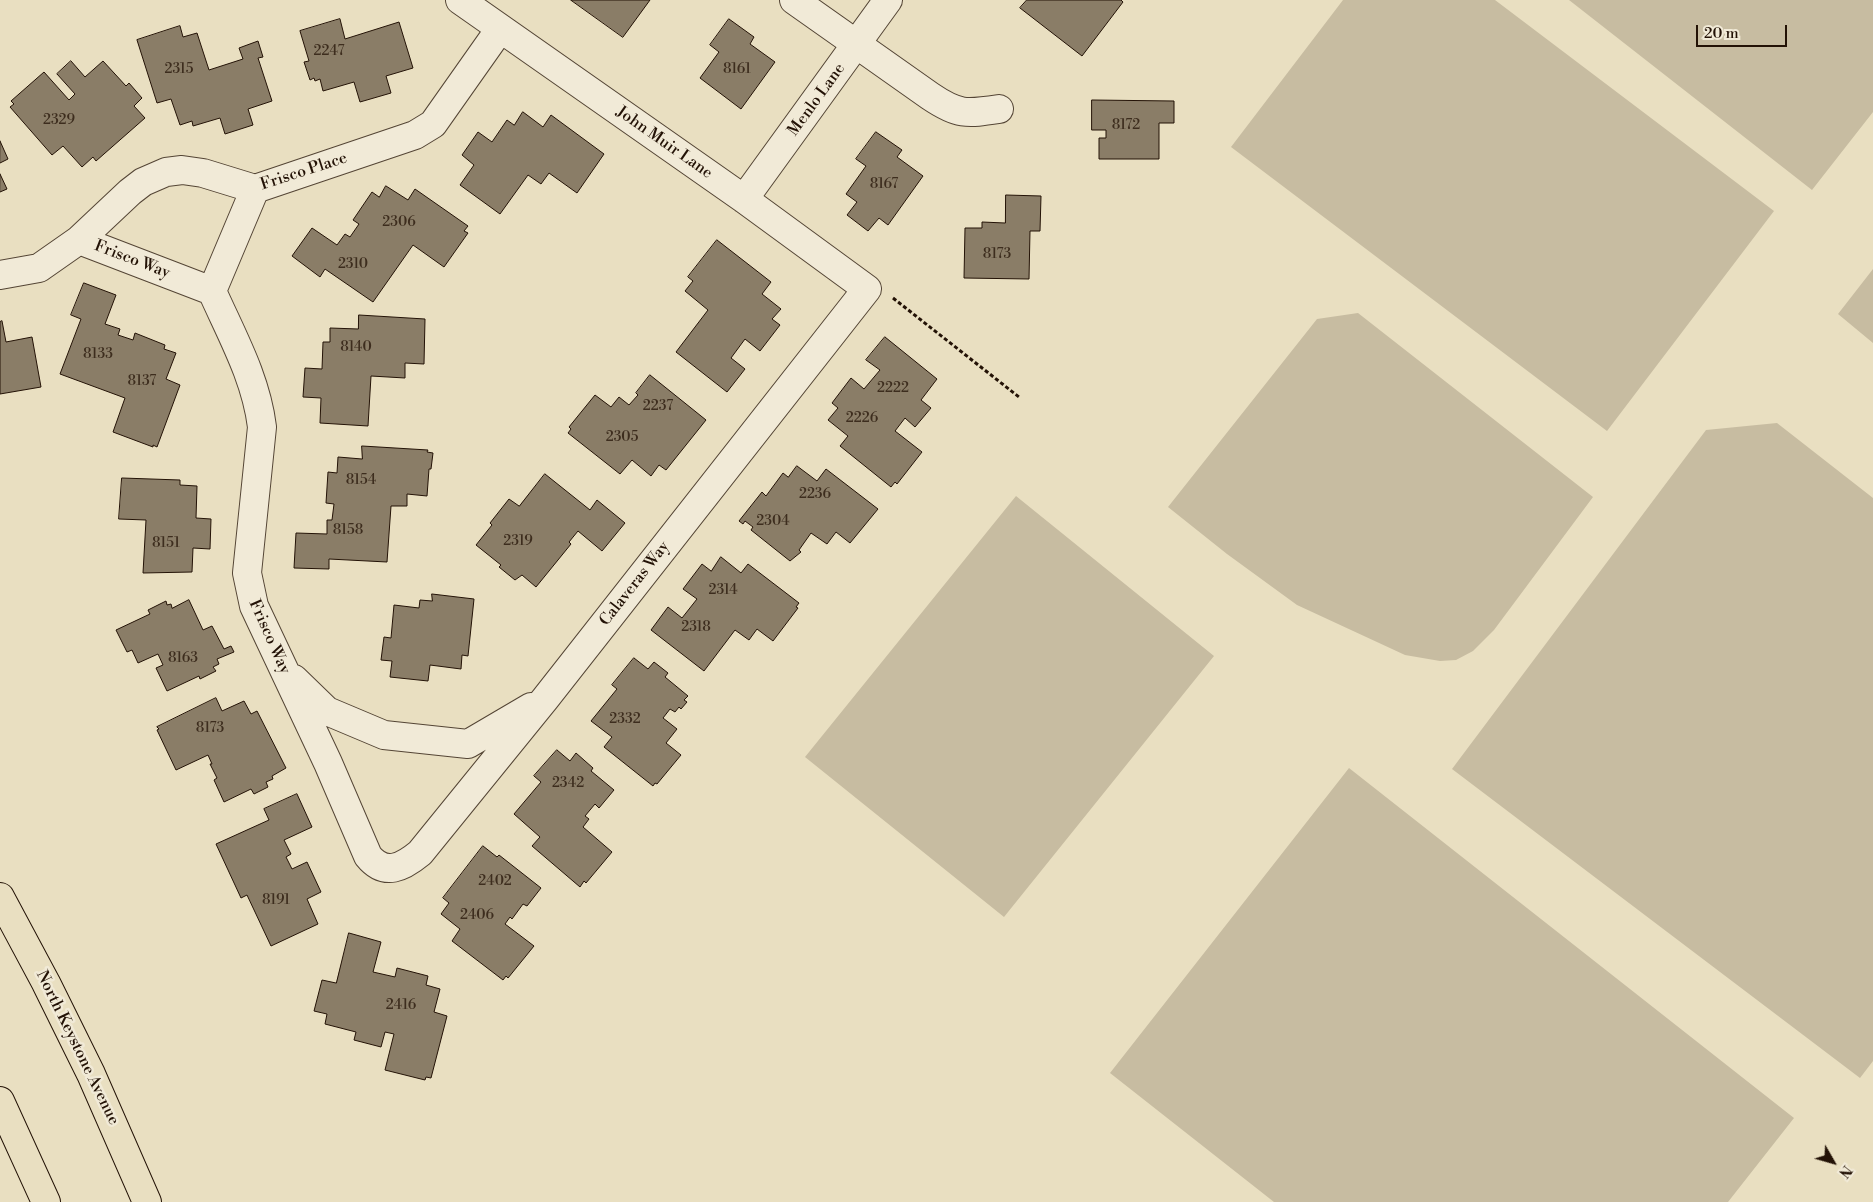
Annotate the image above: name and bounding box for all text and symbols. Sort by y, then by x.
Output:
scale bar [1698,15,1789,47]
text: 20 m [1704,24,1739,43]
house number: 2247 [314,44,344,60]
street label: Menlo Lane [784,60,850,140]
house number: 2315 [164,62,194,78]
house number: 8161 [723,62,751,78]
street label: John Muir Lane [612,103,716,183]
house number: 2329 [43,113,75,129]
house number: 8172 [1112,118,1140,134]
street label: Frisco Place [258,149,350,195]
house number: 8167 [870,177,898,193]
house number: 2306 [382,215,416,231]
street label: Frisco Way [91,237,173,283]
house number: 8173 [983,247,1011,263]
house number: 2310 [338,257,368,273]
house number: 8140 [340,340,372,356]
house number: 8133 [83,347,113,363]
house number: 8137 [128,374,156,390]
house number: 2222 [877,381,909,397]
house number: 2237 [643,399,673,415]
house number: 2226 [846,411,878,427]
house number: 2305 [606,430,638,446]
house number: 8154 [346,473,376,489]
house number: 2236 [799,487,831,503]
house number: 2304 [756,514,790,530]
house number: 8158 [333,523,363,539]
house number: 2319 [503,534,533,550]
house number: 8151 [152,536,180,552]
street label: Calaveras Way [596,538,674,630]
house number: 2314 [708,583,738,599]
street label: Frisco Way [244,597,294,677]
house number: 2318 [681,620,711,636]
house number: 8163 [168,651,198,667]
house number: 2332 [609,712,641,728]
house number: 8173 [196,721,224,737]
house number: 2342 [552,776,584,792]
house number: 2402 [478,874,512,890]
house number: 8191 [262,893,290,909]
house number: 2406 [460,908,494,924]
street label: North Keystone Avenue [31,968,123,1128]
house number: 2416 [386,998,416,1014]
north arrow [1808,1137,1858,1187]
text: N [1834,1161,1855,1181]

